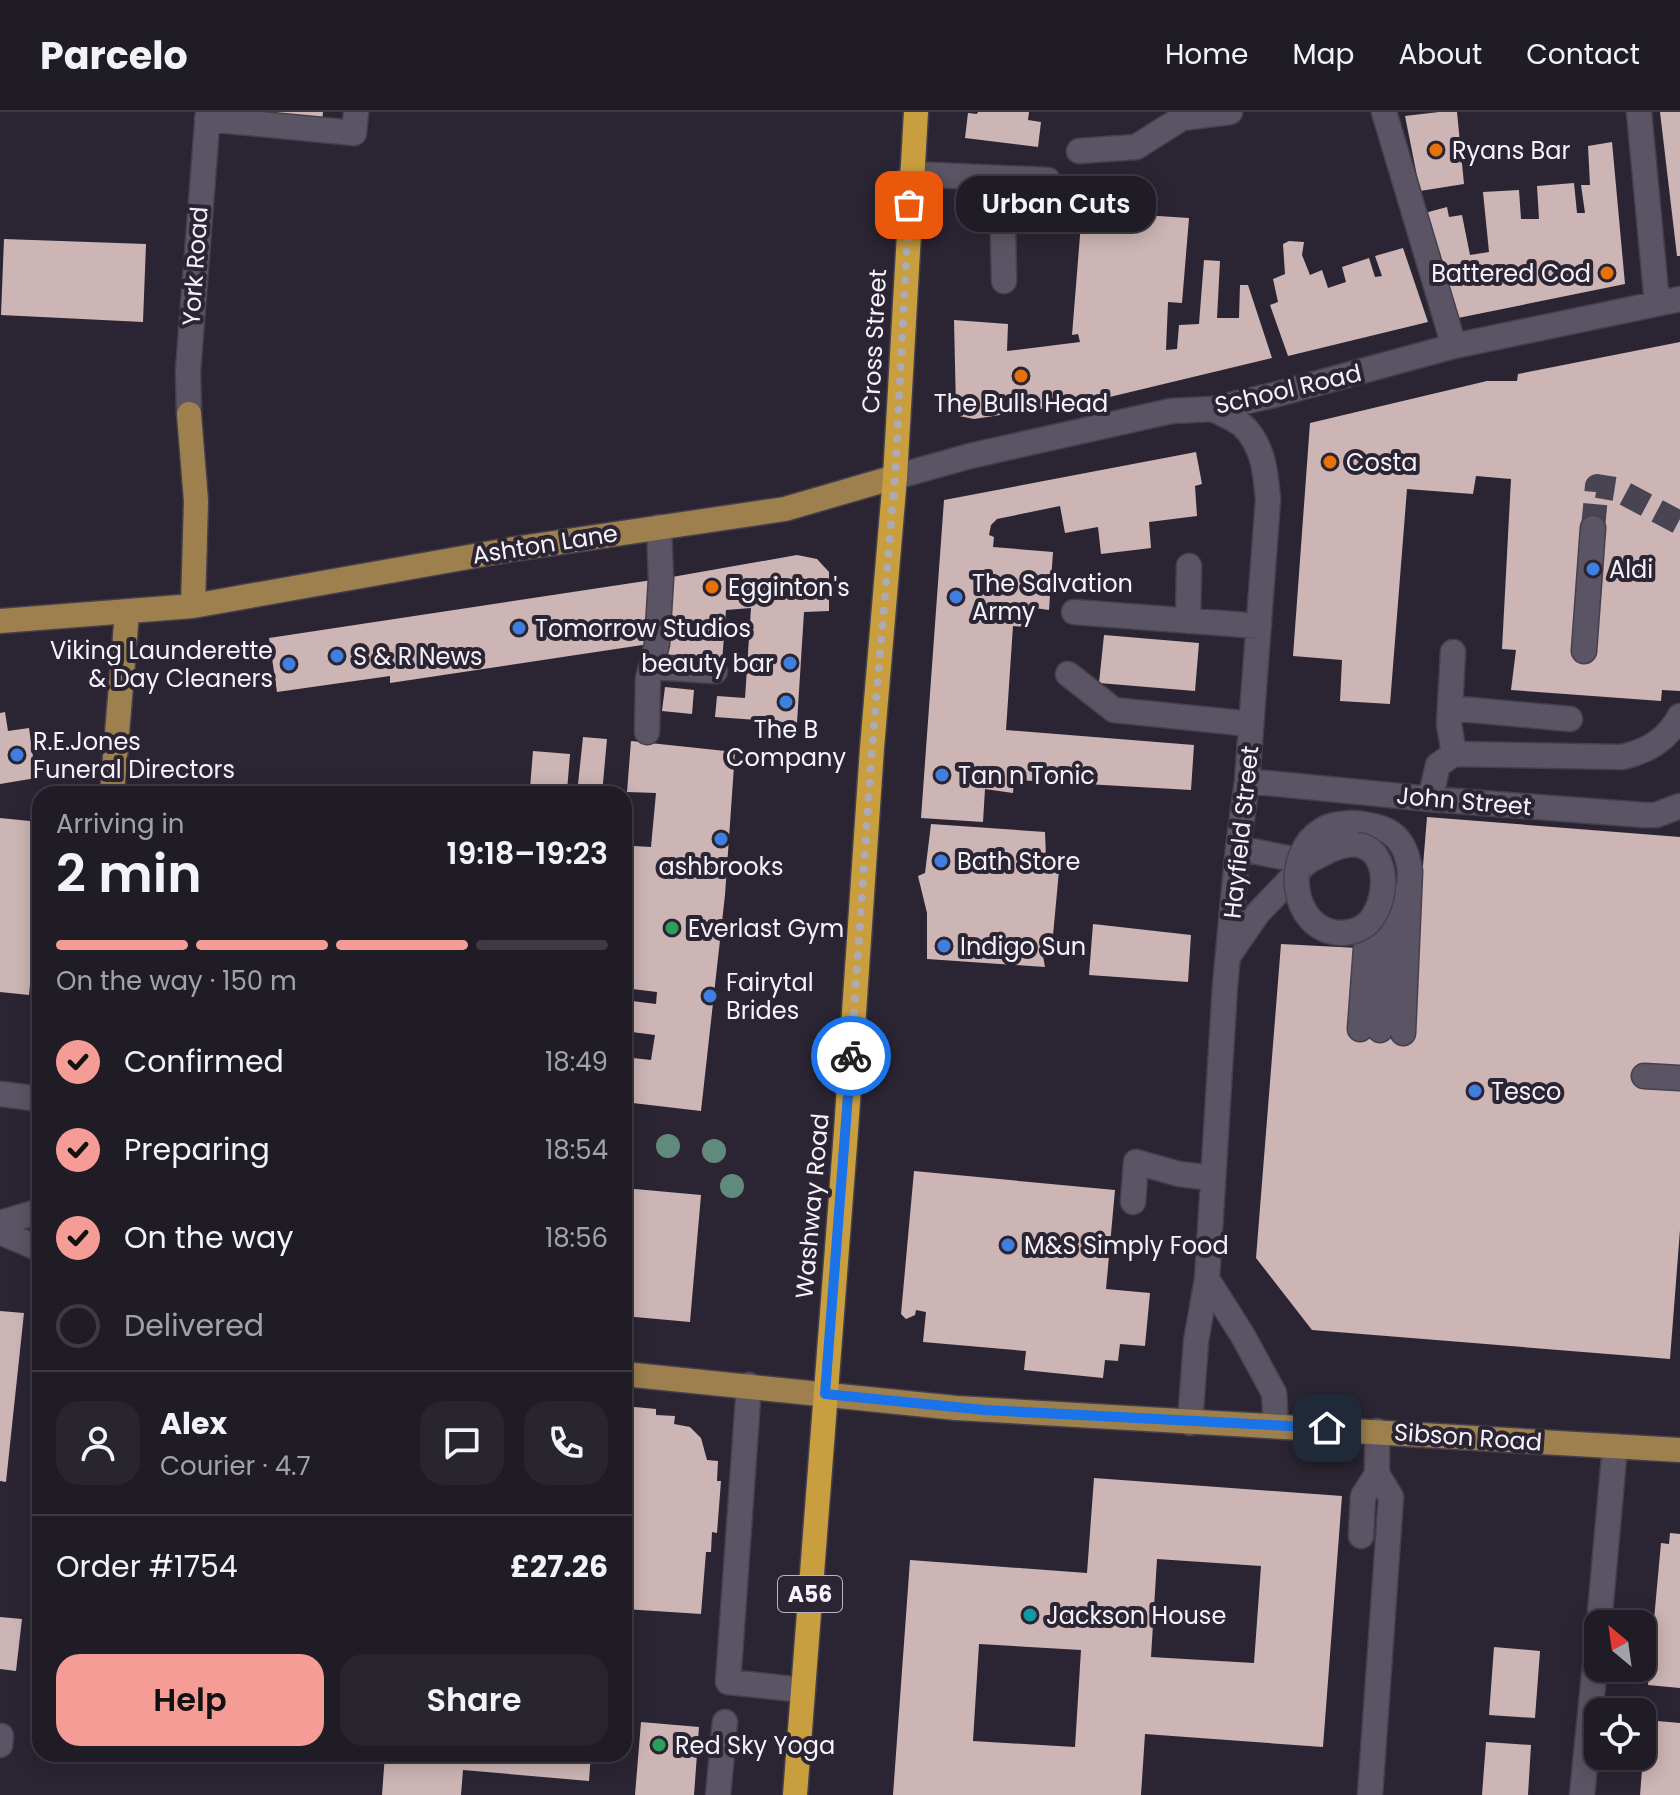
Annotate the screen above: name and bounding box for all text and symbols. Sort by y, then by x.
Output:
text: Parcelo [40,29,188,82]
text: Home [1165,35,1248,74]
text: Map [1292,35,1354,74]
text: About [1398,35,1482,74]
text: Contact [1526,35,1640,74]
place label: Ryans Bar [1452,134,1571,167]
marker: Ryans Bar [1427,141,1445,159]
pin [875,171,943,239]
callout: Urban Cuts [957,177,1157,233]
icon: bag [887,183,931,227]
text: Urban Cuts [982,186,1130,222]
street label: York Road [174,205,216,327]
place label: Battered Cod [1431,257,1591,290]
marker: Battered Cod [1598,264,1616,282]
street label: Cross Street [854,268,894,414]
street label: School Road [1211,356,1365,422]
marker: The Bulls Head [1012,367,1030,385]
place label: The Bulls Head [934,387,1108,420]
place label: Costa [1346,446,1417,479]
marker: Costa [1321,453,1339,471]
street label: Ashton Lane [470,516,620,572]
place label: Aldi [1609,553,1653,586]
marker: Aldi [1584,560,1602,578]
place label: The Salvation Army [972,567,1133,628]
place label: Egginton's [728,571,850,604]
marker: Egginton's [703,578,721,596]
marker: The Salvation Army [947,588,965,606]
place label: Tomorrow Studios [535,612,751,645]
marker: Tomorrow Studios [510,619,528,637]
place label: Viking Launderette & Day Cleaners [50,634,273,695]
place label: S & R News [353,640,483,673]
marker: S & R News [328,647,346,665]
place label: beauty bar [641,647,774,680]
marker: beauty bar [781,654,799,672]
marker: Viking Launderette & Day Cleaners [280,655,298,673]
marker: The B Company [777,693,795,711]
place label: The B Company [726,713,846,774]
place label: R.E.Jones Funeral Directors [33,725,235,786]
street label: Hayfield Street [1216,744,1266,920]
marker: R.E.Jones Funeral Directors [8,746,26,764]
place label: Tan n Tonic [958,759,1095,792]
marker: Tan n Tonic [933,766,951,784]
street label: John Street [1395,779,1533,823]
text: Arriving in [56,806,185,842]
marker: ashbrooks [712,830,730,848]
text: 19:18–19:23 [447,832,608,875]
text: 2 min [56,837,202,910]
place label: Bath Store [957,845,1080,878]
place label: ashbrooks [659,850,783,883]
marker: Bath Store [932,852,950,870]
place label: Everlast Gym [688,912,844,945]
marker: Everlast Gym [663,919,681,937]
place label: Indigo Sun [960,930,1086,963]
marker: Indigo Sun [935,937,953,955]
text: On the way · 150 m [56,963,297,999]
place label: Fairytal Brides [726,966,814,1027]
marker: Fairytal Brides [701,987,719,1005]
courier [811,1016,891,1096]
icon: bike [829,1034,873,1078]
icon: check [56,1040,100,1084]
text: Confirmed [124,1040,284,1083]
text: 18:49 [545,1044,608,1080]
place label: Tesco [1491,1075,1561,1108]
marker: Tesco [1466,1082,1484,1100]
street label: Washway Road [787,1112,837,1300]
icon: check [56,1128,100,1172]
text: Preparing [124,1128,270,1171]
text: 18:54 [545,1132,608,1168]
icon: check [56,1216,100,1260]
text: On the way [124,1216,293,1259]
text: 18:56 [545,1220,608,1256]
place label: M&S Simply Food [1024,1229,1229,1262]
marker: M&S Simply Food [999,1236,1017,1254]
text: Delivered [124,1304,264,1347]
pin [1293,1394,1361,1462]
button: person [56,1401,140,1485]
button: chat [420,1401,504,1485]
button: phone [524,1401,608,1485]
text: Alex [160,1402,227,1445]
icon: home [1305,1406,1349,1450]
street label: Sibson Road [1393,1415,1543,1459]
text: Courier · 4.7 [160,1448,311,1484]
text: Order #1754 [56,1545,238,1588]
text: £27.26 [510,1545,608,1588]
road number: A56 [778,1576,842,1612]
place label: Jackson House [1046,1599,1226,1632]
marker: Jackson House [1021,1606,1039,1624]
north arrow [1584,1610,1656,1682]
map controls [1584,1610,1656,1770]
button: Help [56,1654,324,1746]
button: Share [340,1654,608,1746]
button: locate [1584,1698,1656,1770]
place label: Red Sky Yoga [675,1729,835,1762]
marker: Red Sky Yoga [650,1736,668,1754]

